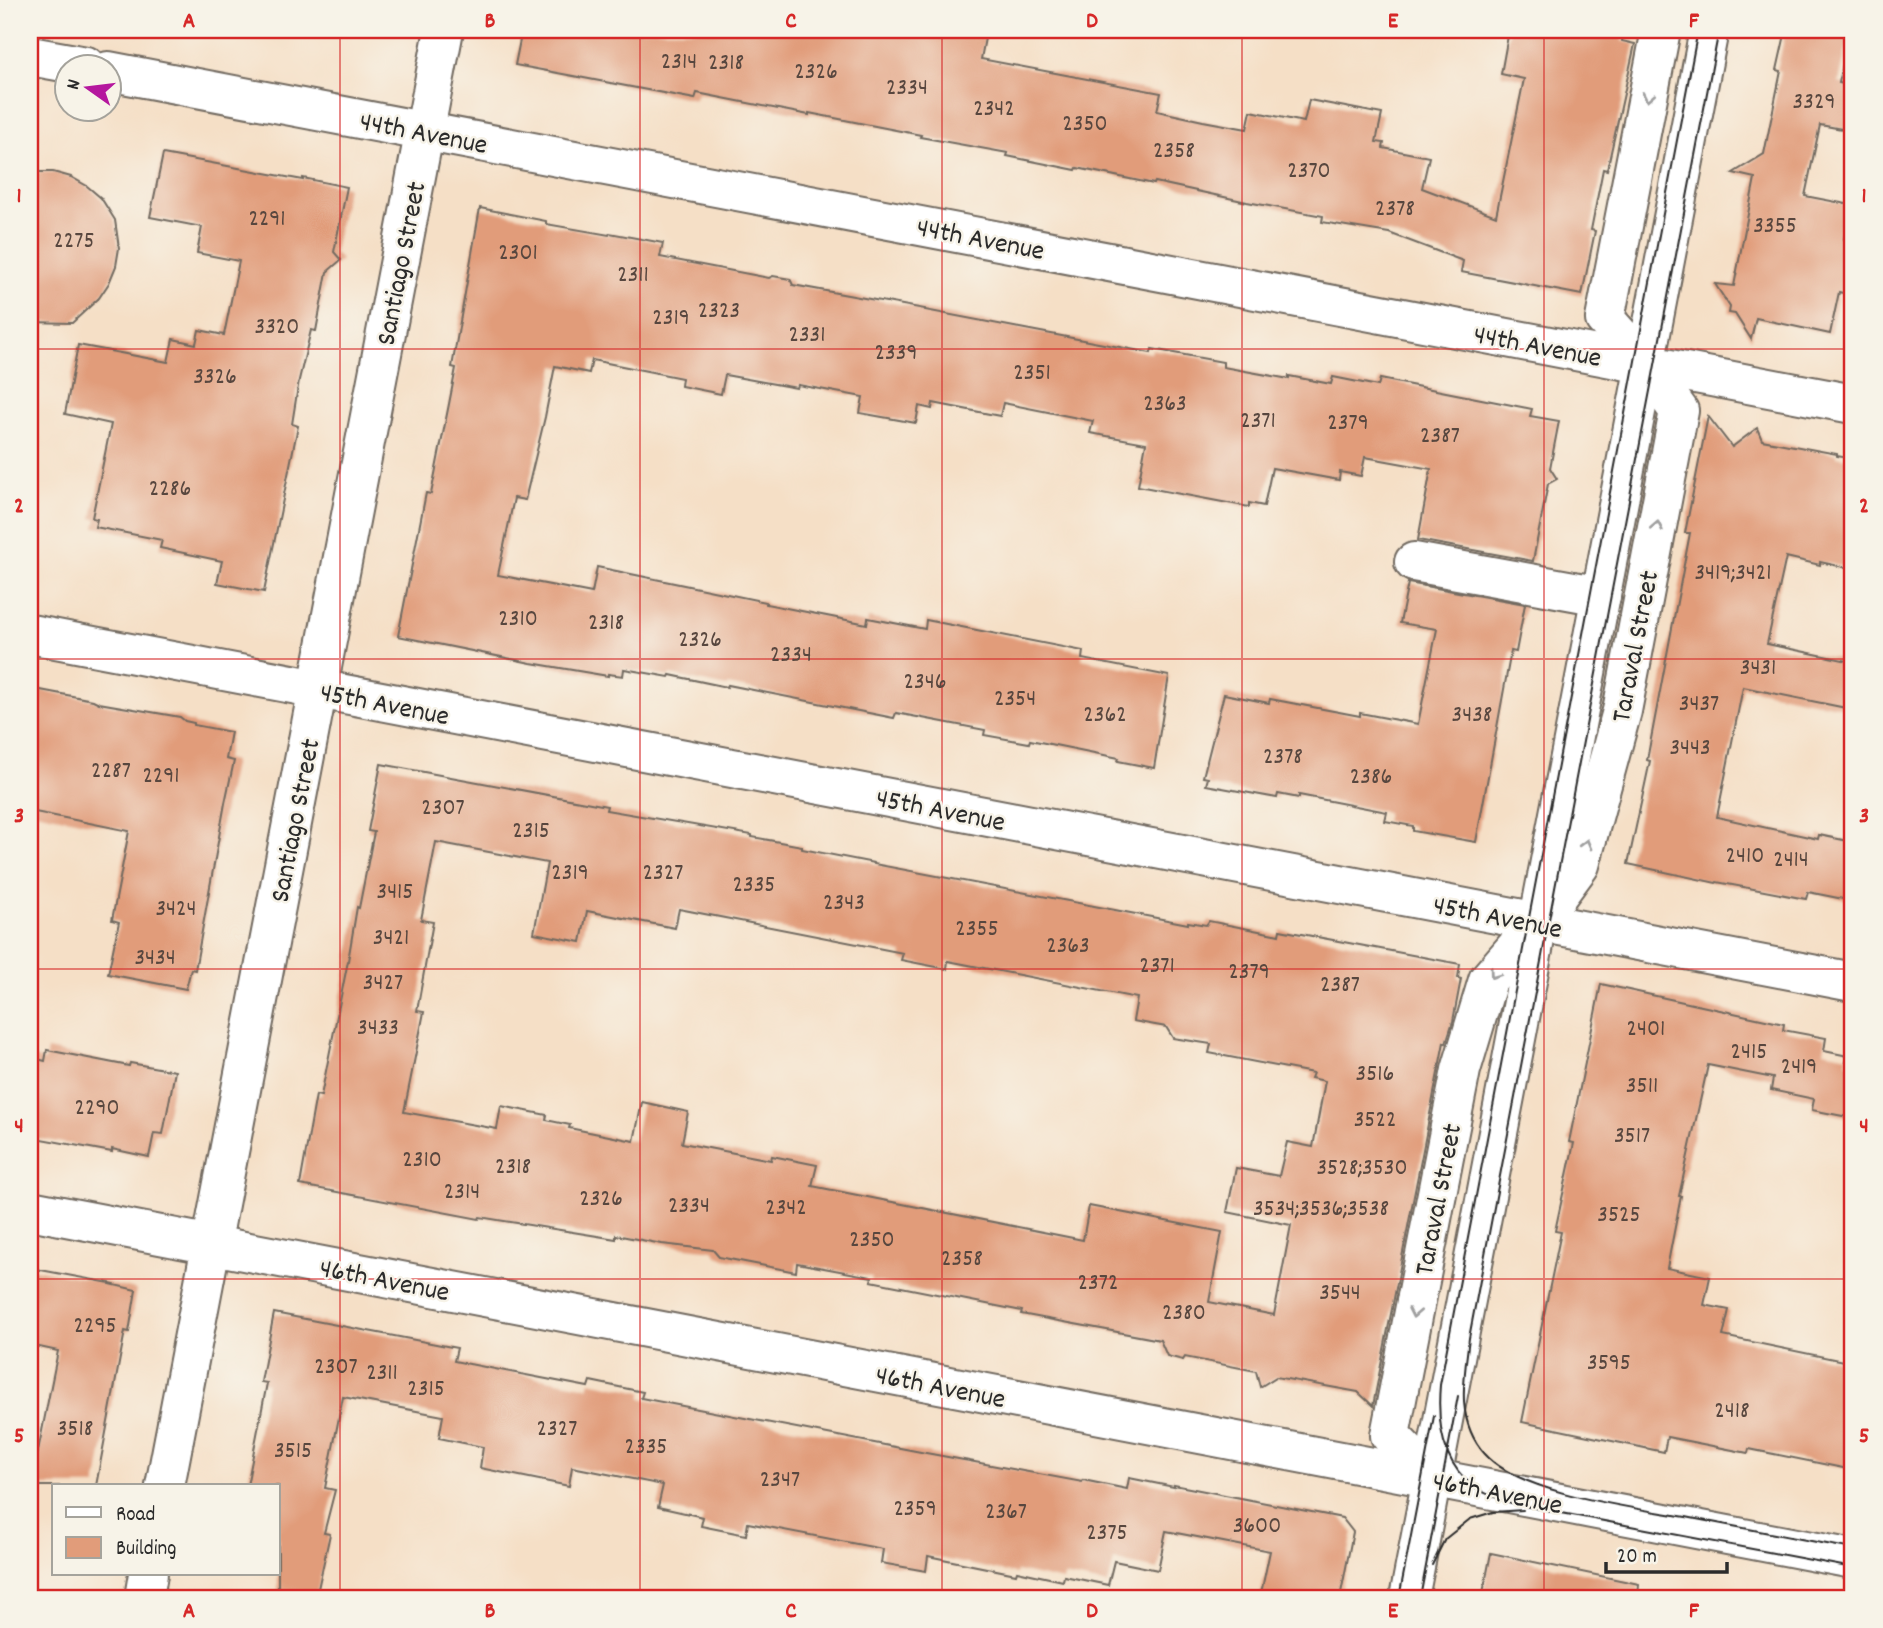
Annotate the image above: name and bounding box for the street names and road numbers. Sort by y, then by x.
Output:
street label: 44th Avenue [356,104,490,168]
street label: Santiago Street [368,179,439,349]
street label: 44th Avenue [913,210,1047,274]
street label: 44th Avenue [1470,317,1604,381]
street label: Taraval Street [1604,568,1672,726]
street label: 45th Avenue [316,675,452,739]
street label: Santiago Street [262,736,333,906]
street label: 45th Avenue [872,781,1008,845]
street label: 45th Avenue [1429,888,1565,952]
street label: Taraval Street [1407,1121,1475,1279]
street label: 46th Avenue [316,1251,452,1315]
street label: 46th Avenue [872,1358,1008,1422]
street label: 46th Avenue [1429,1464,1565,1528]

